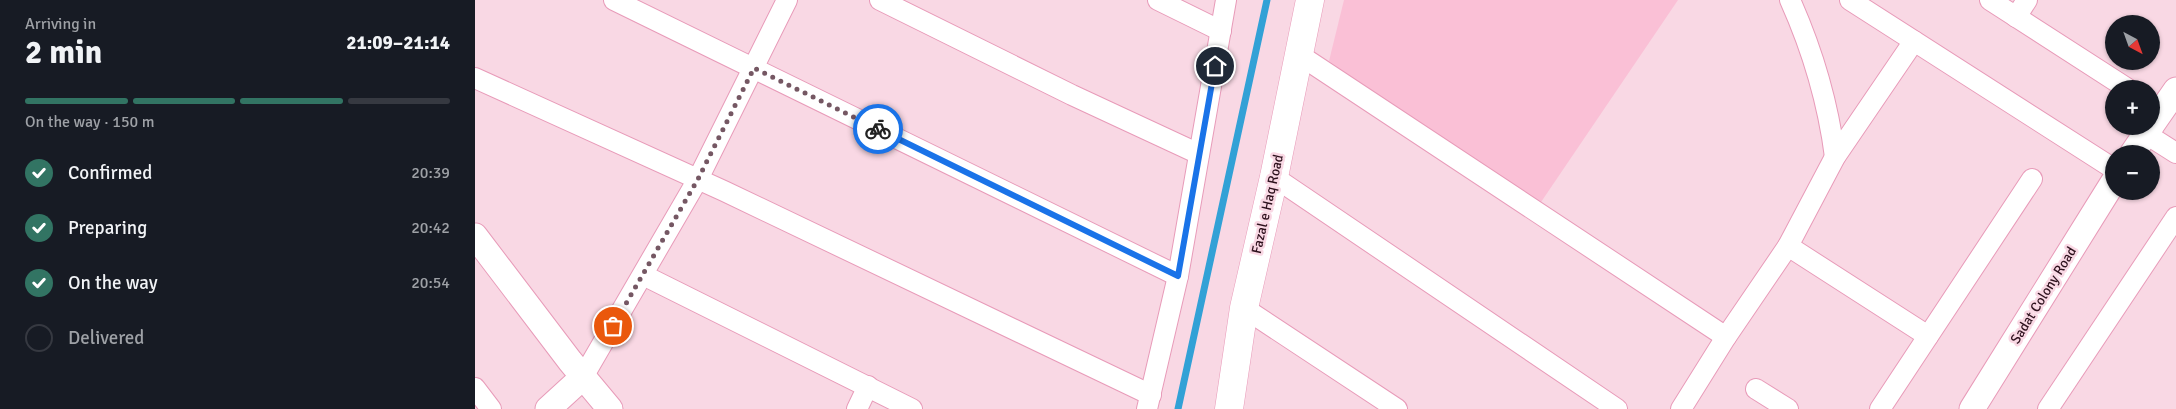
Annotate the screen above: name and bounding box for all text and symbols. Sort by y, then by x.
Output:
text: Arriving in [25,14,96,34]
north arrow [2105,15,2160,70]
map controls [2105,15,2160,200]
text: 21:09–21:14 [346,31,450,55]
text: 2 min [25,33,102,72]
pin [1194,45,1236,87]
icon: home [1201,52,1229,80]
button: + [2105,80,2160,135]
courier [853,104,903,154]
text: On the way · 150 m [25,112,155,132]
icon: bike [864,115,892,143]
button: − [2105,145,2160,200]
street label: Fazal e Haq Road [1248,153,1287,255]
icon: check [25,159,53,187]
text: Confirmed [68,161,152,185]
text: 20:39 [411,163,450,183]
icon: check [25,214,53,242]
text: Preparing [68,216,147,240]
text: 20:42 [411,218,450,238]
street label: Sadat Colony Road [2007,244,2080,347]
icon: check [25,269,53,297]
text: On the way [68,271,158,295]
text: 20:54 [411,273,450,293]
pin [592,305,634,347]
icon: bag [599,312,627,340]
text: Delivered [68,326,144,350]

